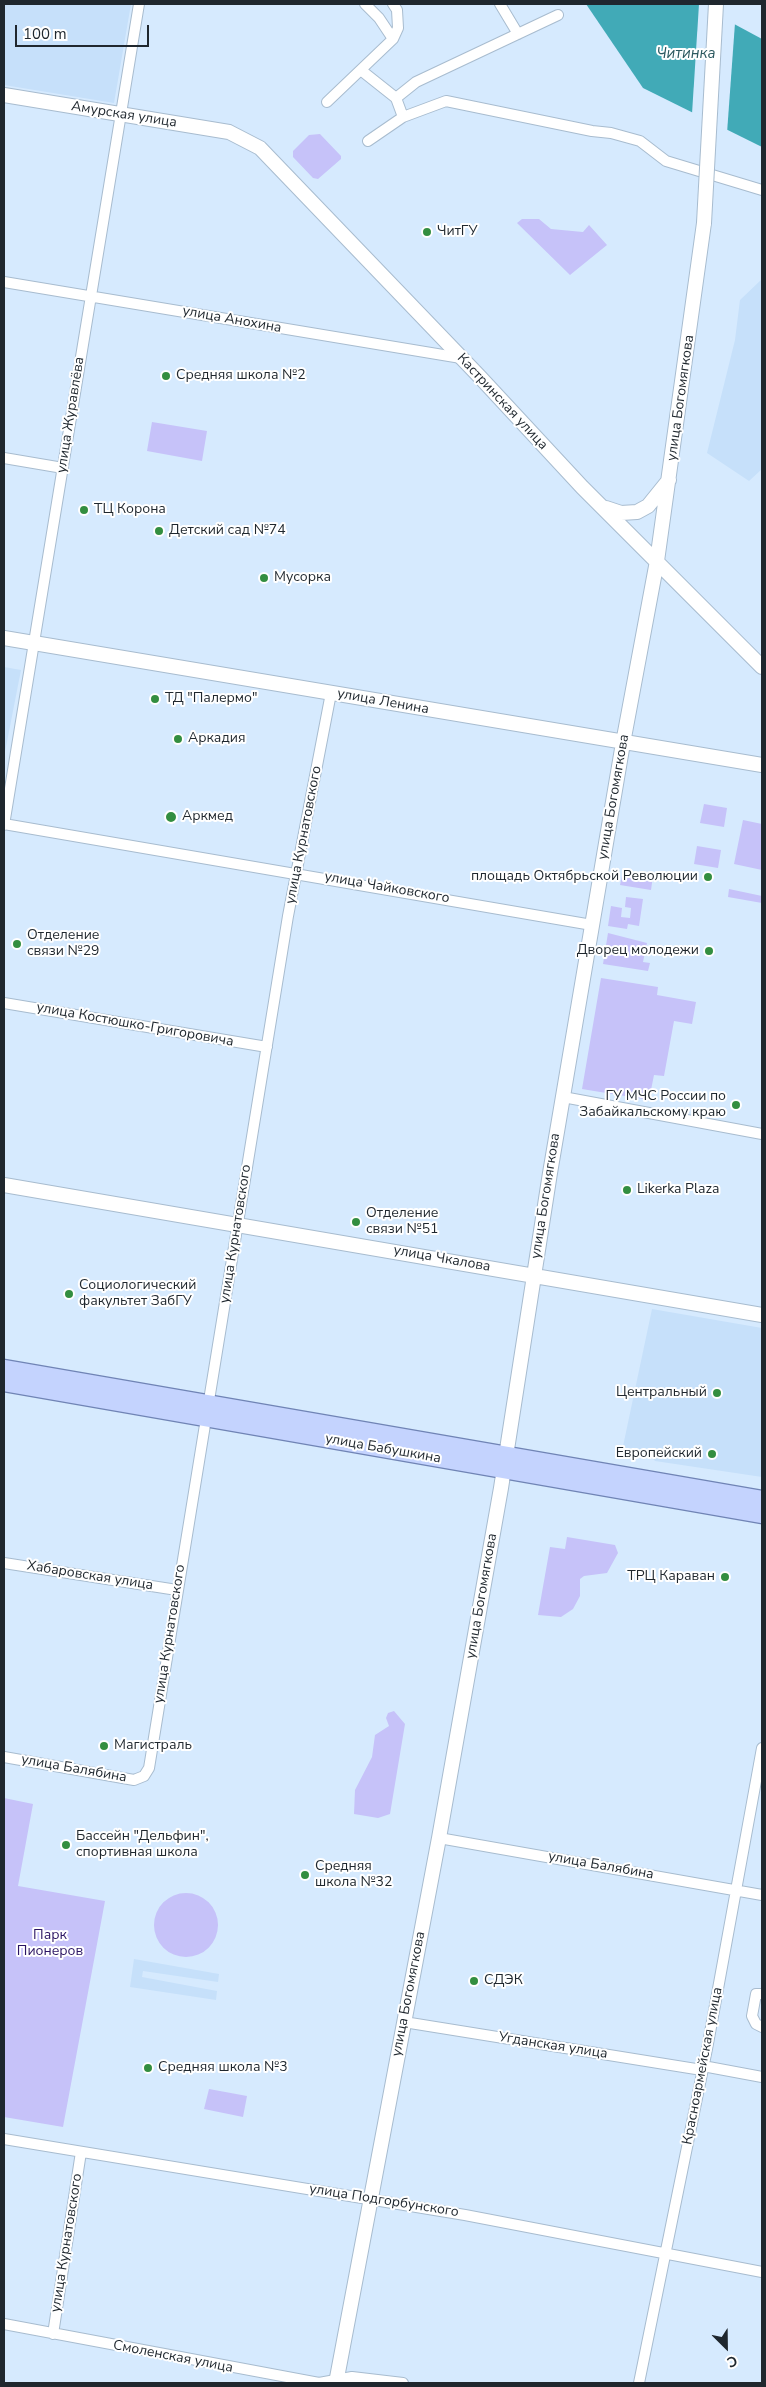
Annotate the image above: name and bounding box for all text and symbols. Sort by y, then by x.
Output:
scale bar [18,15,151,47]
text: 100 m [23,24,67,44]
water label: Читинка [656,45,716,63]
street label: Амурская улица [70,98,178,132]
place label: ЧитГУ [437,224,477,240]
marker: ЧитГУ [421,226,433,238]
street label: улица Анохина [181,303,283,337]
street label: улица Богомягкова [664,334,698,462]
street label: Кастринская улица [453,350,551,454]
street label: улица Журавлёва [54,356,88,474]
place label: Средняя школа №2 [176,368,306,384]
marker: Средняя школа №2 [160,370,172,382]
place label: ТЦ Корона [94,502,166,518]
marker: ТЦ Корона [78,504,90,516]
place label: Детский сад №74 [169,523,286,539]
marker: Детский сад №74 [153,525,165,537]
place label: Мусорка [274,570,331,586]
marker: Мусорка [258,572,270,584]
street label: улица Ленина [336,686,430,718]
place label: ТД "Палермо" [165,691,257,707]
marker: ТД "Палермо" [149,693,161,705]
place label: Аркадия [188,731,245,747]
marker: Аркадия [172,733,184,745]
street label: улица Богомягкова [595,733,633,861]
street label: улица Курнатовского [282,764,326,906]
place label: Аркмед [182,809,233,825]
marker: Аркмед [164,810,178,824]
street label: улица Чайковского [323,869,451,907]
place label: площадь Октябрьской Революции [471,869,698,885]
marker: площадь Октябрьской Революции [702,871,714,883]
place label: Отделение связи №29 [27,928,99,960]
marker: Отделение связи №29 [11,938,23,950]
place label: Дворец молодежи [577,943,699,959]
marker: Дворец молодежи [703,945,715,957]
street label: улица Костюшко-Григоровича [35,999,235,1051]
place label: ГУ МЧС России по Забайкальскому краю [579,1089,726,1122]
marker: ГУ МЧС России по Забайкальскому краю [730,1099,742,1111]
street label: улица Богомягкова [528,1132,564,1260]
street label: улица Курнатовского [217,1163,255,1305]
place label: Likerka Plaza [637,1182,719,1198]
marker: Likerka Plaza [621,1184,633,1196]
place label: Отделение связи №51 [366,1206,438,1238]
marker: Отделение связи №51 [350,1216,362,1228]
street label: улица Чкалова [392,1242,492,1276]
place label: Социологический факультет ЗабГУ [79,1278,196,1310]
marker: Социологический факультет ЗабГУ [63,1288,75,1300]
place label: Центральный [616,1385,707,1401]
marker: Центральный [711,1387,723,1399]
street label: улица Бабушкина [324,1431,442,1467]
place label: Европейский [616,1446,702,1462]
marker: Европейский [706,1448,718,1460]
street label: улица Богомягкова [463,1532,501,1660]
street label: Хабаровская улица [26,1558,154,1594]
street label: улица Курнатовского [151,1563,189,1705]
place label: ТРЦ Караван [627,1569,715,1585]
marker: ТРЦ Караван [719,1571,731,1583]
place label: Магистраль [114,1738,192,1754]
marker: Магистраль [98,1740,110,1752]
street label: улица Балябина [20,1751,128,1787]
place label: Бассейн "Дельфин", спортивная школа [76,1829,209,1861]
marker: Бассейн "Дельфин", спортивная школа [60,1839,72,1851]
street label: улица Балябина [547,1848,655,1884]
place label: Средняя школа №32 [315,1859,392,1891]
marker: Средняя школа №32 [299,1869,311,1881]
park label: Парк Пионеров [17,1928,83,1960]
street label: улица Богомягкова [389,1930,429,2058]
place label: СДЭК [484,1973,523,1989]
marker: СДЭК [468,1975,480,1987]
street label: Красноармейская улица [679,1986,727,2146]
street label: Угданская улица [497,2029,609,2063]
place label: Средняя школа №3 [158,2060,288,2076]
marker: Средняя школа №3 [142,2062,154,2074]
street label: улица Курнатовского [48,2172,86,2314]
street label: улица Подгорбунского [308,2181,460,2221]
north arrow [701,2322,751,2372]
street label: Смоленская улица [112,2337,234,2377]
text: С [724,2351,740,2372]

